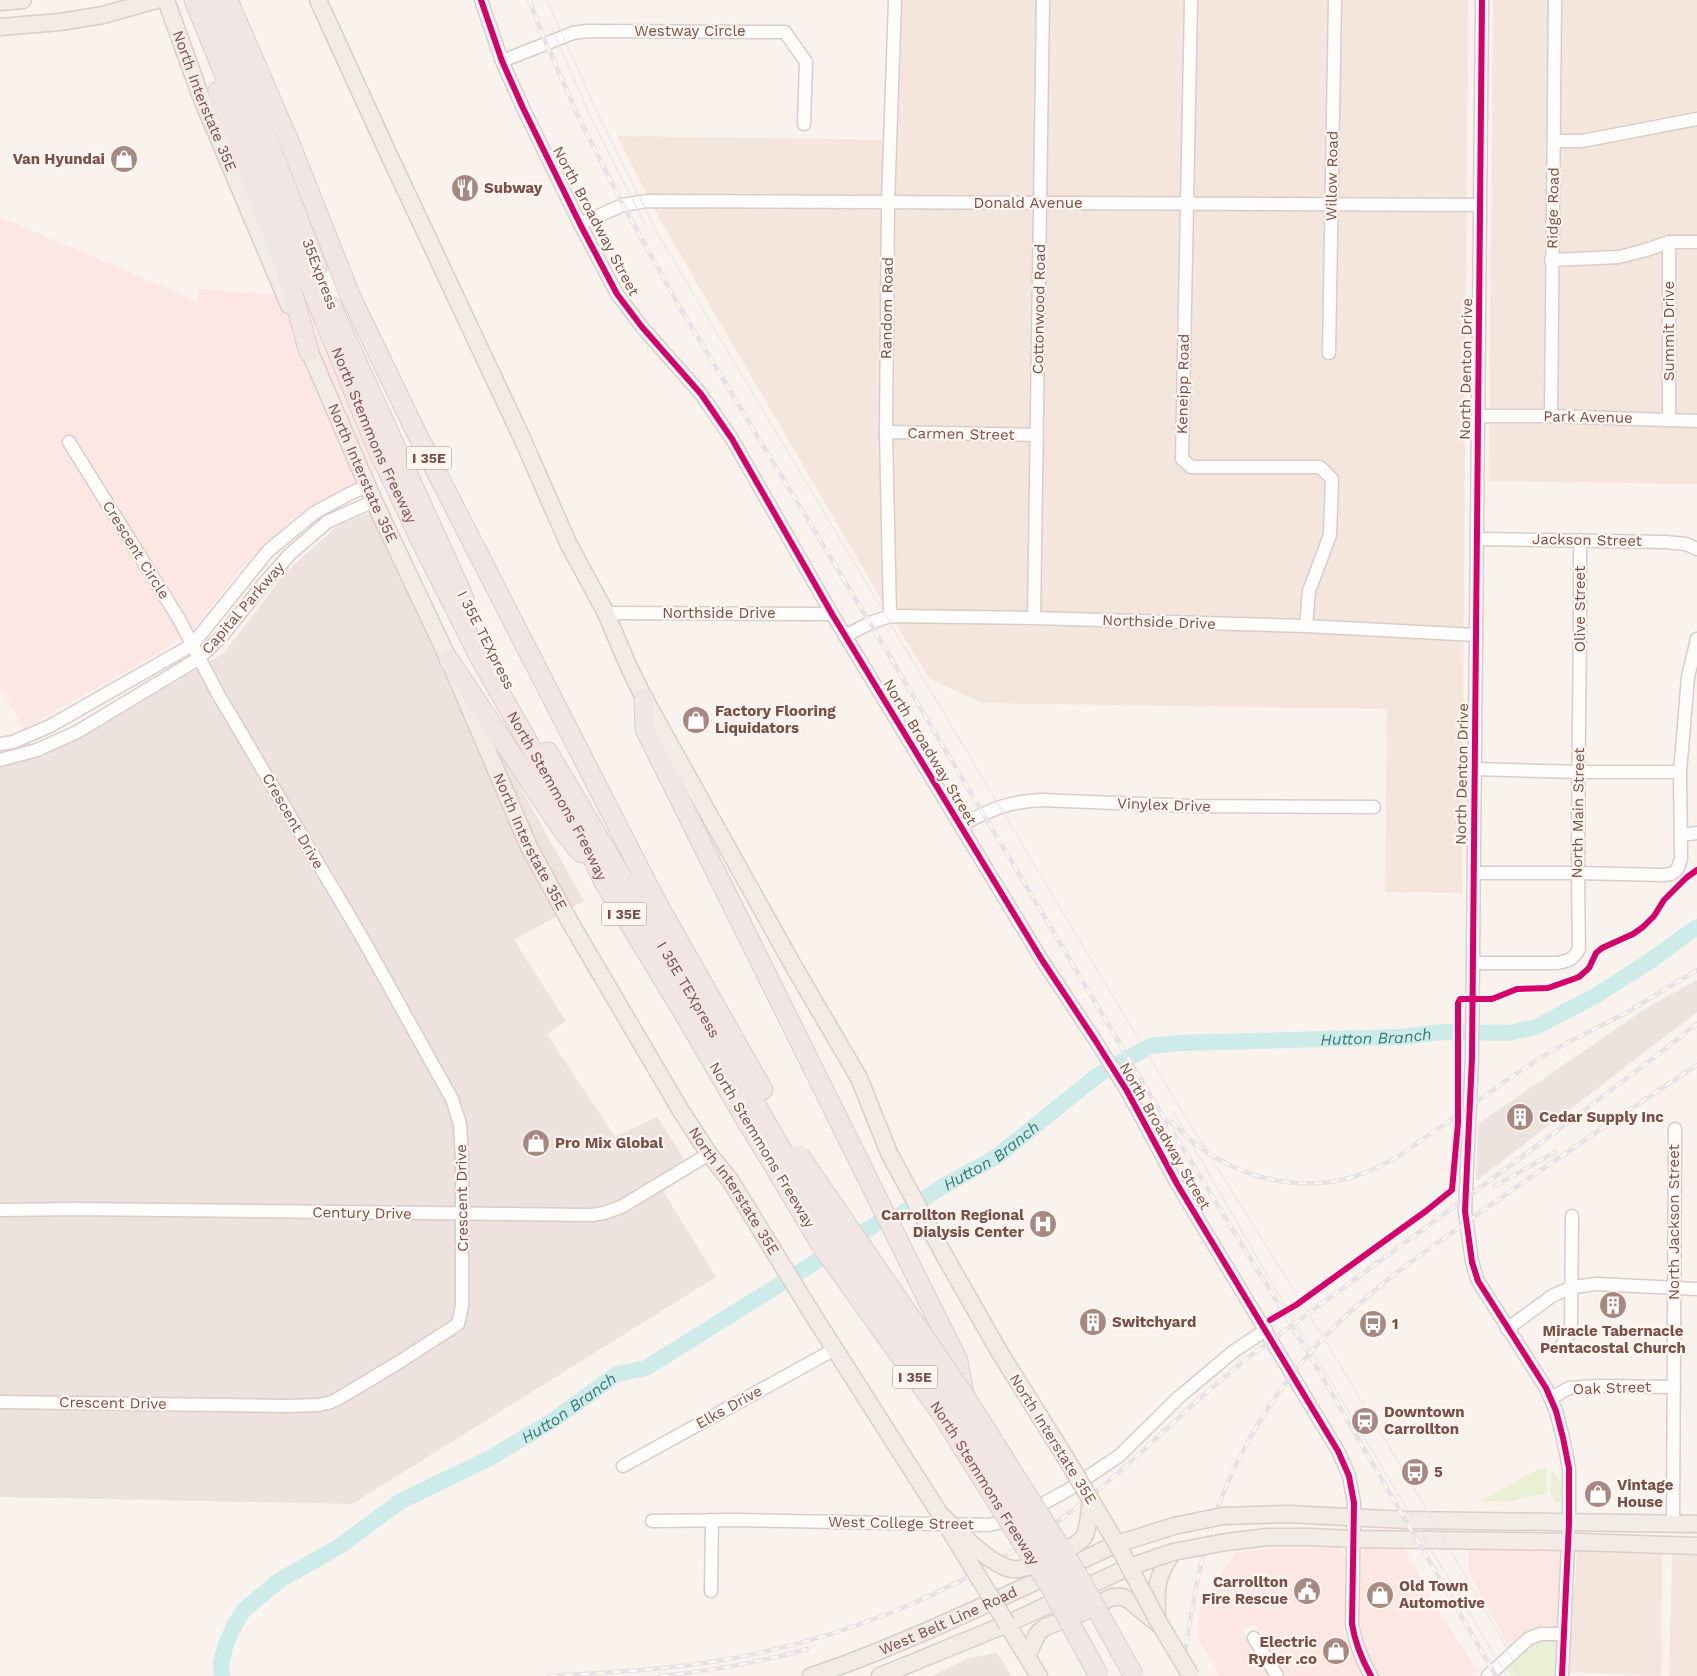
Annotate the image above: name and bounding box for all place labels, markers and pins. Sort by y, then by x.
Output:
shop icon: Van Hyundai [109,144,139,174]
place label: Van Hyundai [13,150,105,168]
restaurant icon: Subway [450,173,480,203]
place label: Subway [484,179,543,197]
place label: Factory Flooring Liquidators [715,702,836,737]
shop icon: Factory Flooring Liquidators [681,705,711,735]
building icon: Cedar Supply Inc [1505,1102,1535,1132]
place label: Cedar Supply Inc [1539,1108,1664,1126]
shop icon: Pro Mix Global [521,1128,551,1158]
place label: Pro Mix Global [555,1134,663,1152]
place label: Carrollton Regional Dialysis Center [881,1206,1025,1241]
hospital icon: Carrollton Regional Dialysis Center [1028,1209,1058,1239]
building icon: Miracle Tabernacle Pentacostal Church [1598,1290,1628,1320]
building icon: Switchyard [1078,1307,1108,1337]
bus stop icon: 1 [1358,1309,1388,1339]
place label: Switchyard [1112,1313,1196,1331]
place label: 1 [1392,1315,1398,1333]
place label: Miracle Tabernacle Pentacostal Church [1540,1322,1686,1357]
place label: Downtown Carrollton [1384,1403,1464,1438]
station icon: Downtown Carrollton [1350,1406,1380,1436]
bus stop icon: 5 [1400,1457,1430,1487]
place label: 5 [1434,1463,1443,1481]
place label: Vintage House [1617,1476,1674,1511]
shop icon: Vintage House [1583,1479,1613,1509]
place label: Carrollton Fire Rescue [1202,1573,1288,1608]
public building icon: Carrollton Fire Rescue [1292,1576,1322,1606]
place label: Old Town Automotive [1399,1577,1485,1612]
shop icon: Old Town Automotive [1365,1580,1395,1610]
place label: Electric Ryder .co [1248,1633,1317,1668]
shop icon: Electric Ryder .co [1321,1636,1351,1666]

